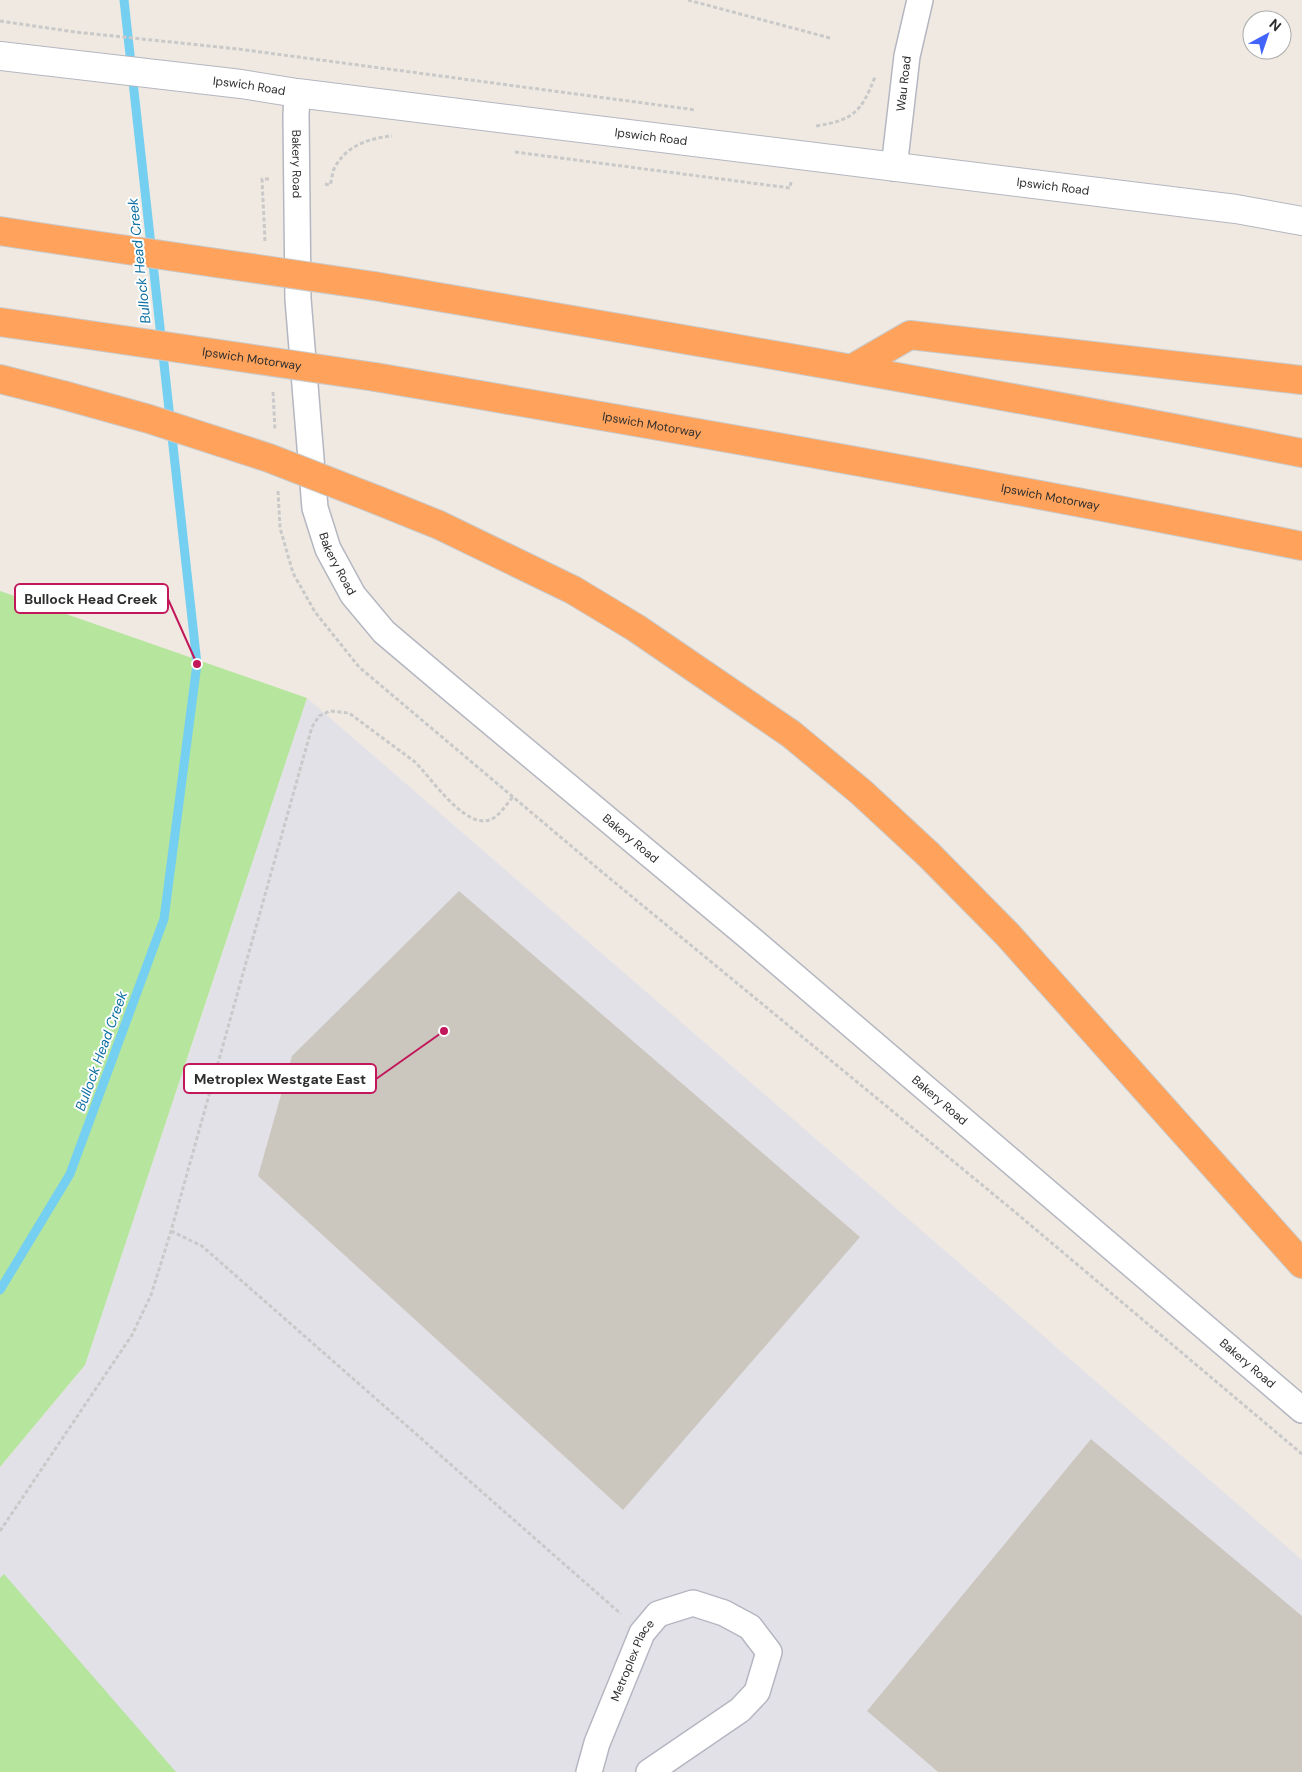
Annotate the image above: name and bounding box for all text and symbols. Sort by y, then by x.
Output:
north arrow [1242,10,1292,60]
text: N [1266,15,1285,35]
street label: Wau Road [893,55,915,112]
street label: Ipswich Road [212,73,287,99]
street label: Ipswich Road [614,124,688,149]
street label: Bakery Road [288,130,305,198]
street label: Ipswich Road [1016,174,1090,199]
water label: Bullock Head Creek [123,196,155,325]
street label: Ipswich Motorway [201,344,303,374]
street label: Ipswich Motorway [601,408,703,441]
street label: Ipswich Motorway [1000,480,1101,514]
street label: Bakery Road [315,530,360,598]
callout: Bullock Head Creek [15,584,168,613]
text: Bullock Head Creek [24,590,158,608]
street label: Bakery Road [599,810,662,867]
water label: Bullock Head Creek [71,988,131,1113]
callout: Metroplex Westgate East [184,1064,376,1093]
text: Metroplex Westgate East [194,1070,366,1088]
street label: Bakery Road [908,1072,971,1129]
street label: Bakery Road [1216,1335,1279,1392]
street label: Metroplex Place [607,1616,658,1704]

